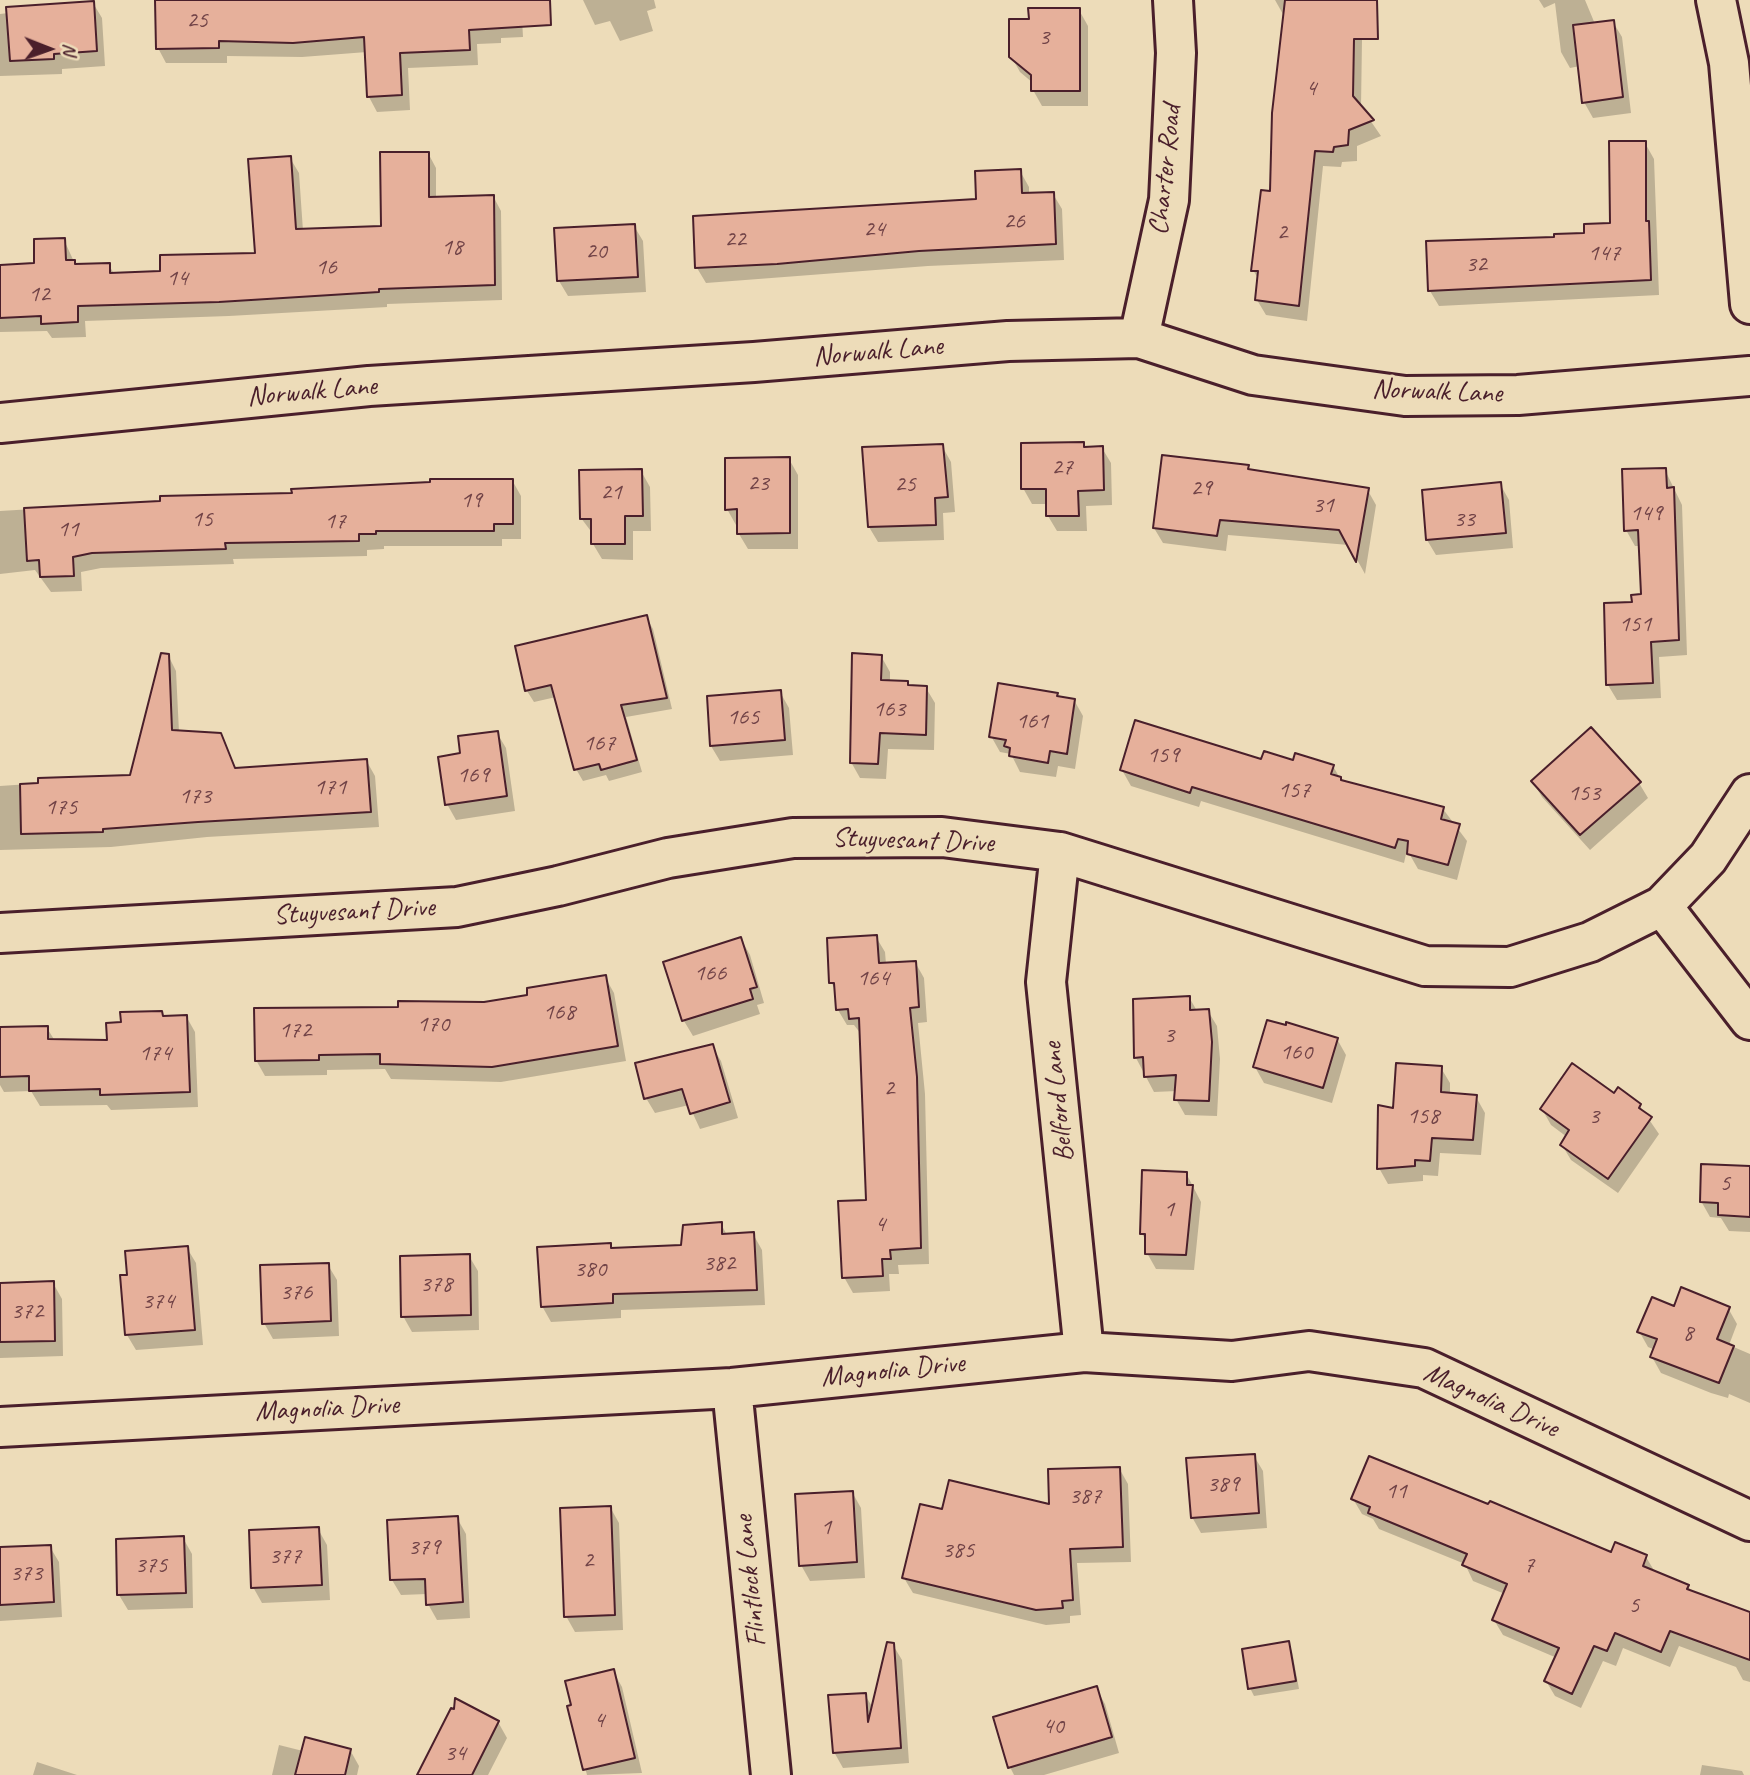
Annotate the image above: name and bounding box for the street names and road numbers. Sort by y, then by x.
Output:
street label: Charter Road [1142,103,1190,237]
street label: Norwalk Lane [812,330,944,374]
street label: Norwalk Lane [246,370,378,414]
street label: Norwalk Lane [1371,373,1503,411]
street label: Stuyvesant Drive [832,821,994,861]
street label: Stuyvesant Drive [272,891,436,933]
street label: Belford Lane [1036,1040,1082,1164]
street label: Magnolia Drive [820,1347,966,1395]
street label: Magnolia Drive [1418,1356,1564,1446]
street label: Magnolia Drive [254,1388,400,1430]
street label: Flintlock Lane [727,1513,775,1649]

